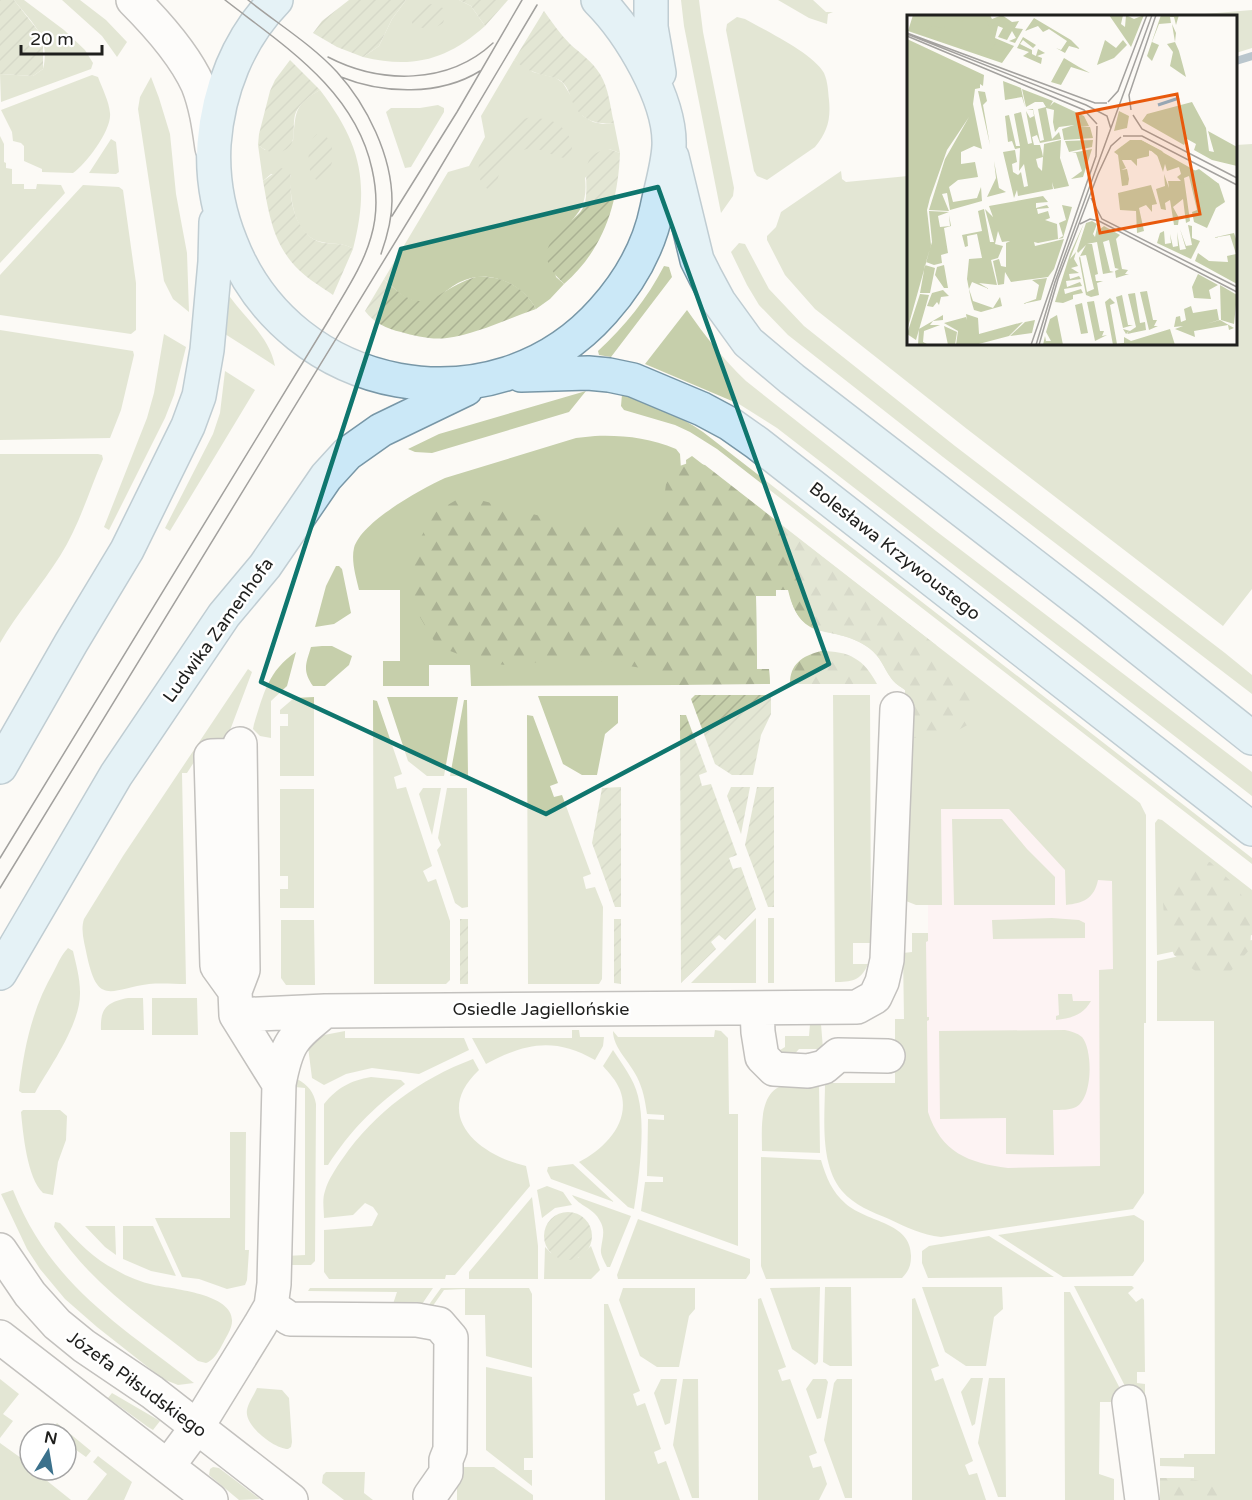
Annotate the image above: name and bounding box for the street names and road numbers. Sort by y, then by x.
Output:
street label: Bolesława Krzywoustego [805,477,985,625]
street label: Ludwika Zamenhofa [158,553,278,707]
street label: Osiedle Jagiellońskie [452,998,630,1020]
street label: Józefa Piłsudskiego [63,1326,211,1442]

